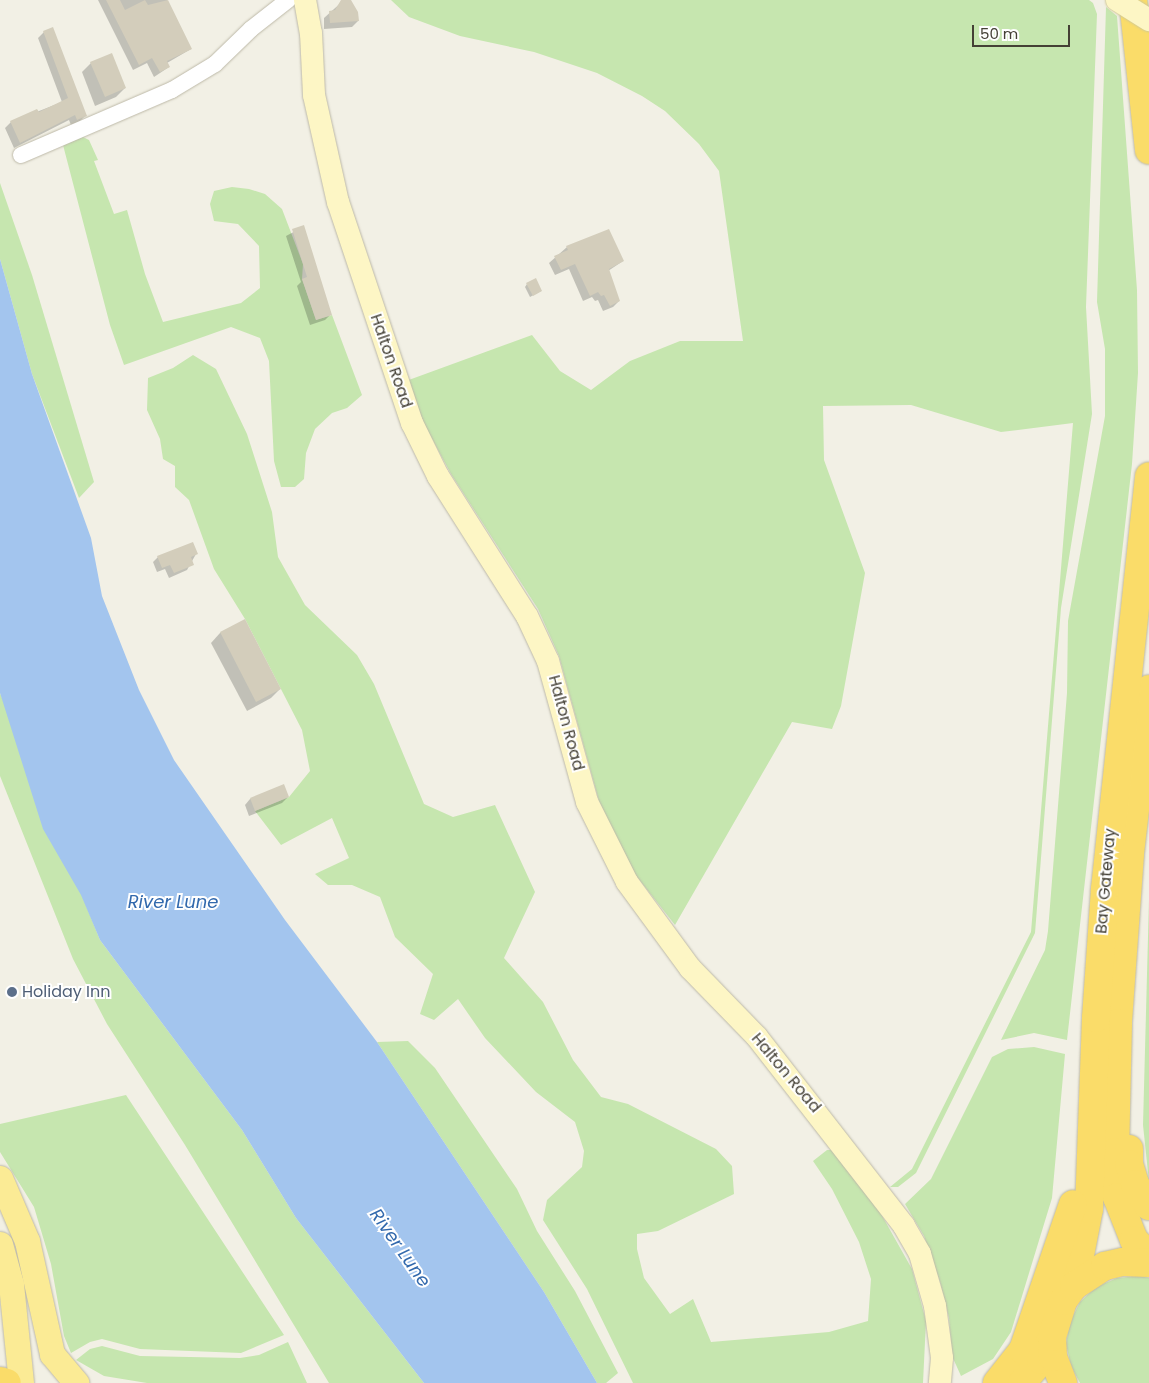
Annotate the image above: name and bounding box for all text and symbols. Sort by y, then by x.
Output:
scale bar [974,15,1072,47]
text: 50 m [980,23,1018,44]
street label: Halton Road [366,312,416,410]
street label: Halton Road [544,673,588,773]
street label: Bay Gateway [1092,827,1120,935]
water label: River Lune [128,891,218,913]
place label: Holiday Inn [22,982,111,1002]
marker: Holiday Inn [6,986,18,998]
street label: Halton Road [747,1029,825,1117]
water label: River Lune [365,1205,435,1291]

